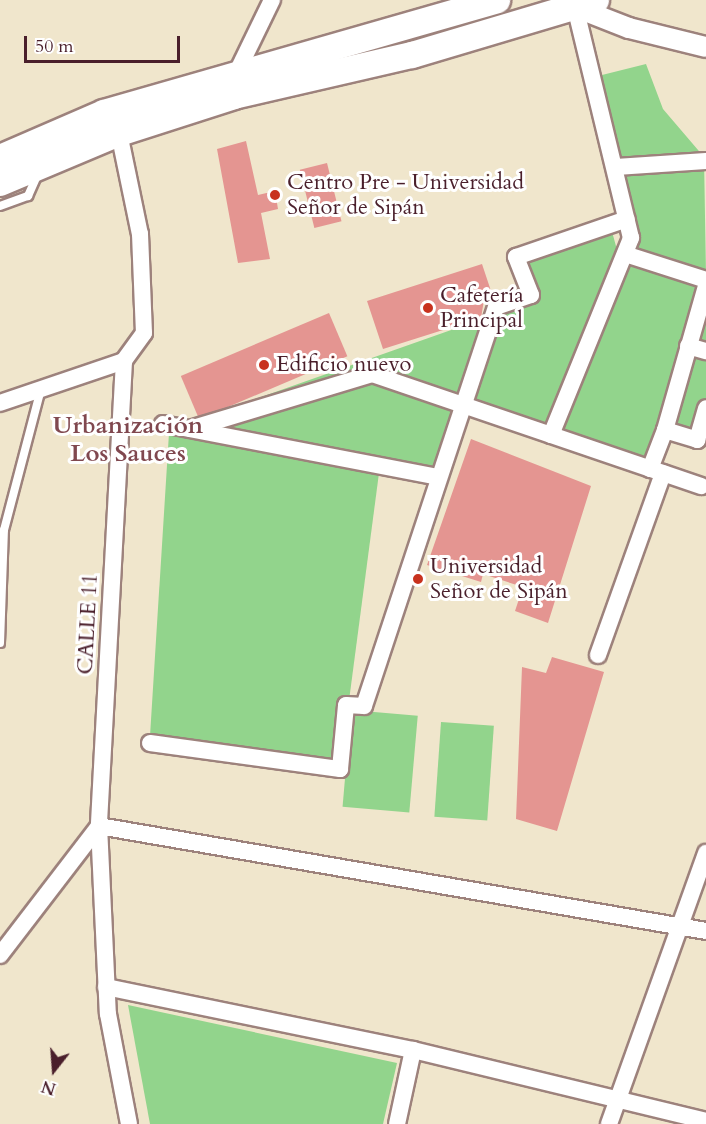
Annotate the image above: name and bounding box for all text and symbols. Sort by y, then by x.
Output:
scale bar [27,24,183,62]
text: 50 m [35,34,74,59]
place label: Centro Pre - Universidad Señor de Sipán [287,169,524,220]
marker: Centro Pre - Universidad Señor de Sipán [268,188,282,202]
place label: Cafetería Principal [440,282,524,334]
marker: Cafetería Principal [421,301,435,315]
place label: Edificio nuevo [276,352,411,378]
marker: Edificio nuevo [257,358,271,372]
district label: Urbanización Los Sauces [53,412,203,468]
place label: Universidad Señor de Sipán [430,553,568,604]
marker: Universidad Señor de Sipán [411,572,425,586]
street label: CALLE 11 [72,573,104,675]
north arrow [24,1040,84,1100]
text: N [39,1075,59,1100]

